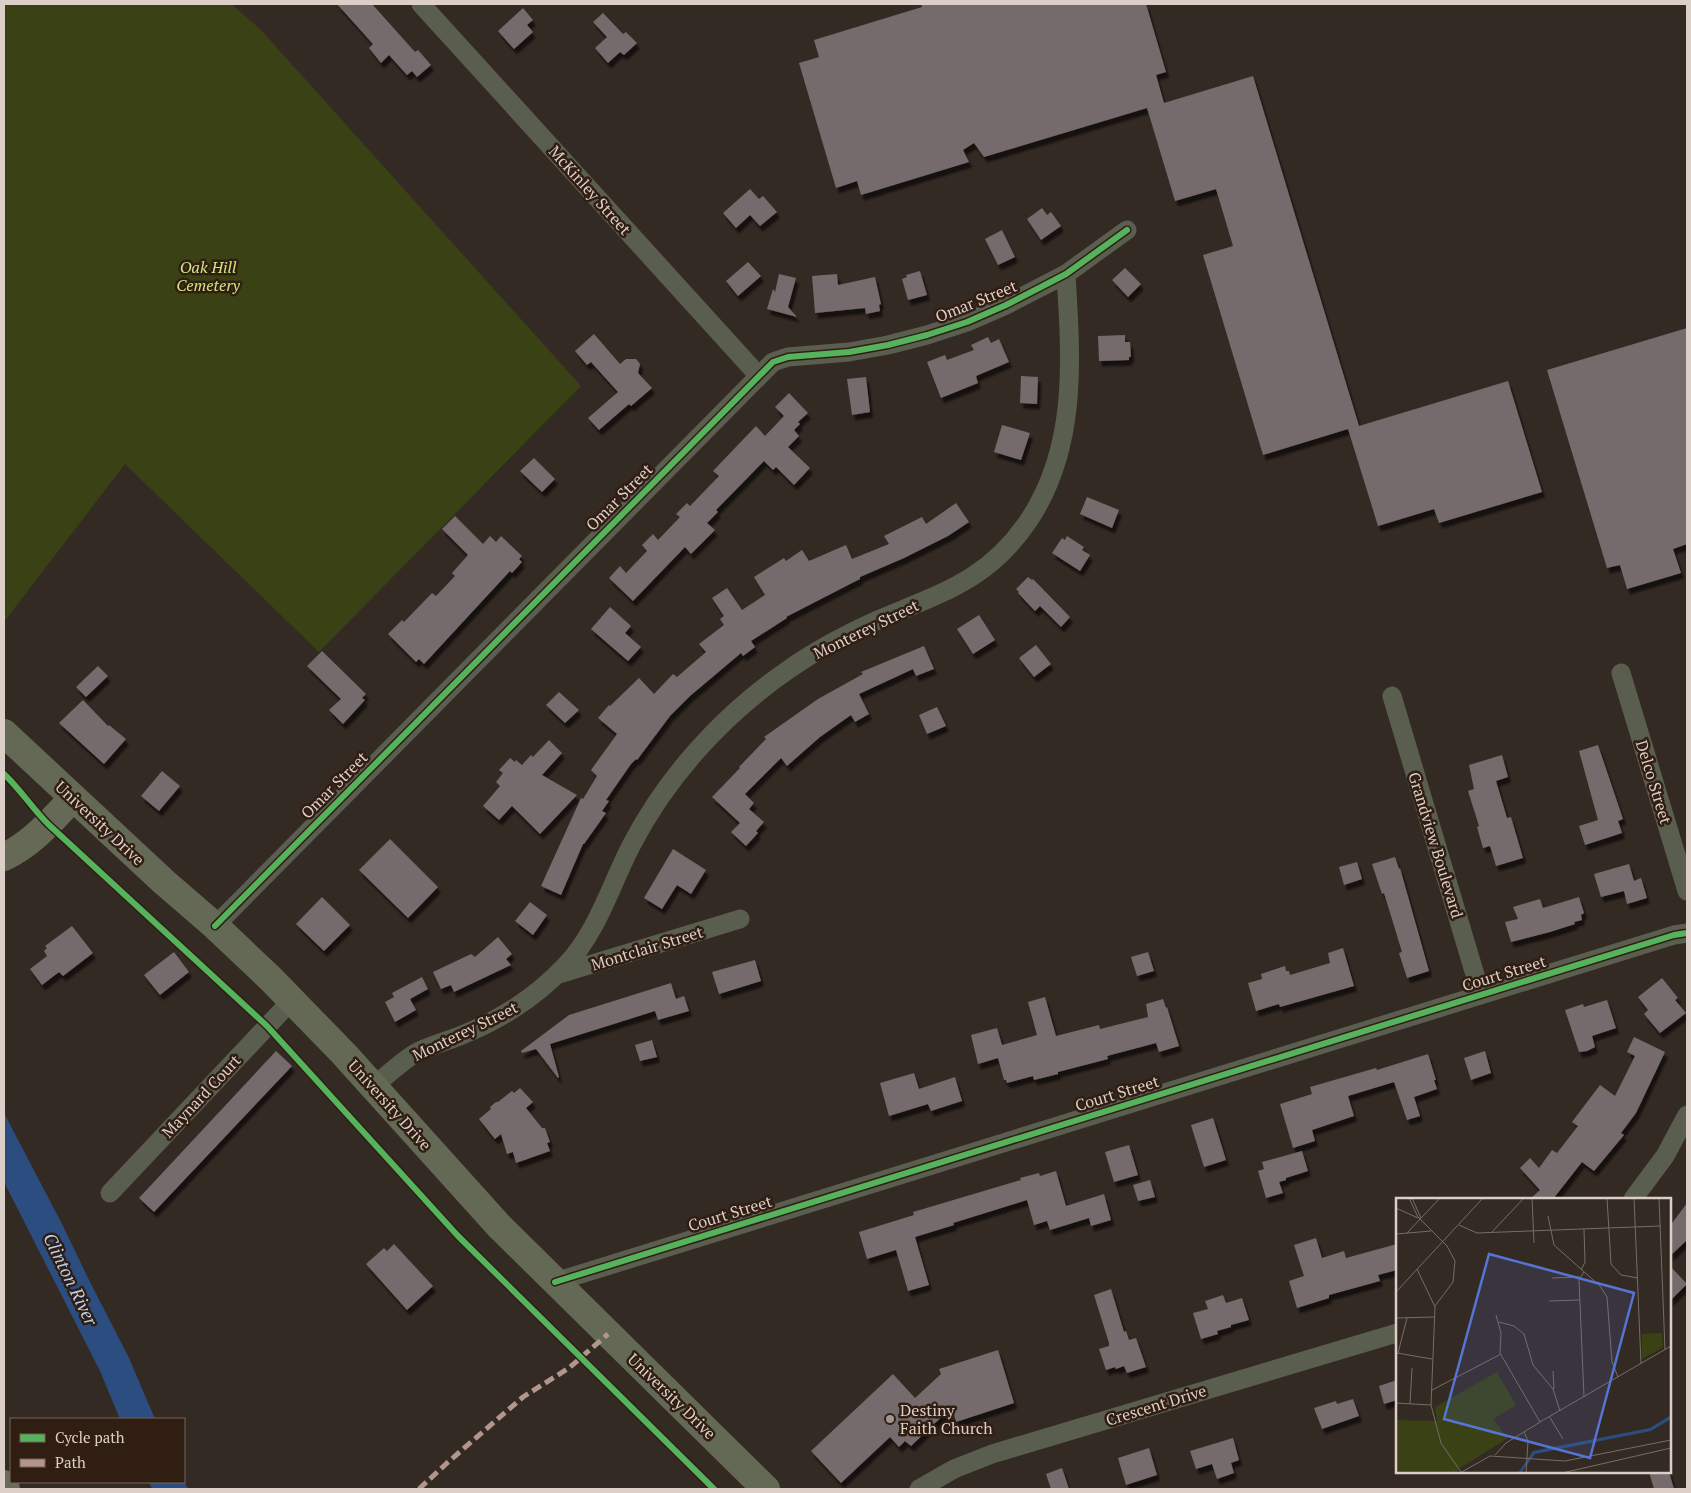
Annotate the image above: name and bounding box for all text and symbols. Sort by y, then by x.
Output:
street label: McKinley Street [544,141,636,239]
park label: Oak Hill Cemetery [176,256,240,296]
street label: Omar Street [932,275,1020,327]
street label: Omar Street [581,459,657,535]
street label: Monterey Street [810,594,922,664]
street label: Delco Street [1631,737,1677,827]
street label: Omar Street [296,747,372,823]
street label: Grandview Boulevard [1403,769,1469,921]
street label: University Drive [50,776,150,870]
street label: Montclair Street [588,920,706,975]
street label: Court Street [1459,950,1549,996]
street label: Monterey Street [409,996,521,1066]
street label: Maynard Court [157,1049,245,1142]
street label: University Drive [343,1055,437,1155]
street label: Court Street [1072,1070,1162,1116]
street label: Court Street [685,1190,775,1236]
inset map [1396,1198,1671,1473]
water label: Clinton River [38,1229,104,1330]
street label: University Drive [623,1348,721,1444]
street label: Crescent Drive [1103,1379,1209,1431]
place label: Destiny Faith Church [900,1399,993,1439]
marker: Destiny Faith Church [884,1413,896,1425]
legend [10,1418,185,1483]
text: Cycle path [55,1427,125,1447]
text: Path [55,1452,86,1472]

